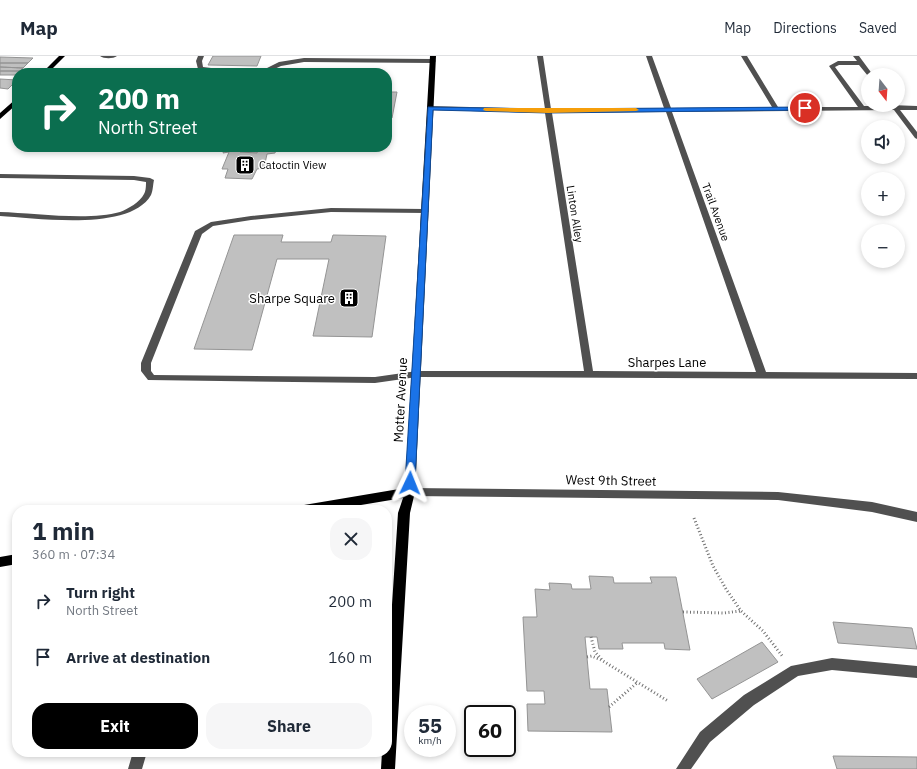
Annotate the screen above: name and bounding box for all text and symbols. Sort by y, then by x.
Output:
text: Map [20,16,58,40]
text: Map [724,19,751,37]
text: Directions [773,19,837,37]
text: Saved [859,19,897,37]
north arrow [861,68,905,112]
map controls [861,68,905,268]
text: 200 m [98,80,180,117]
icon: right [32,84,84,136]
pin [788,91,822,125]
icon: arrive [794,97,816,119]
text: North Street [98,116,198,139]
button: sound [861,120,905,164]
building icon: Catoctin View [234,154,256,176]
place label: Catoctin View [259,158,327,172]
button: + [861,172,905,216]
street label: Trail Avenue [699,181,733,243]
street label: Linton Alley [564,184,587,244]
button: − [861,224,905,268]
building icon: Sharpe Square [338,287,360,309]
place label: Sharpe Square [249,290,335,307]
street label: Sharpes Lane [628,354,706,371]
street label: Motter Avenue [390,357,411,443]
position arrow [389,462,431,504]
street label: West 9th Street [565,471,657,490]
text: 1 min [32,515,95,547]
button: close [330,518,372,560]
text: 360 m · 07:34 [32,546,115,563]
text: Turn right [66,583,135,602]
icon: right [32,590,54,612]
text: 200 m [328,592,372,611]
text: North Street [66,602,138,619]
icon: arrive [32,646,54,668]
text: Arrive at destination [66,648,210,667]
text: 160 m [328,648,372,667]
button: Exit [32,703,198,749]
button: Share [206,703,372,749]
speed limit sign: 60 [464,705,516,757]
text: 55 [418,712,442,739]
text: km/h [418,734,442,747]

